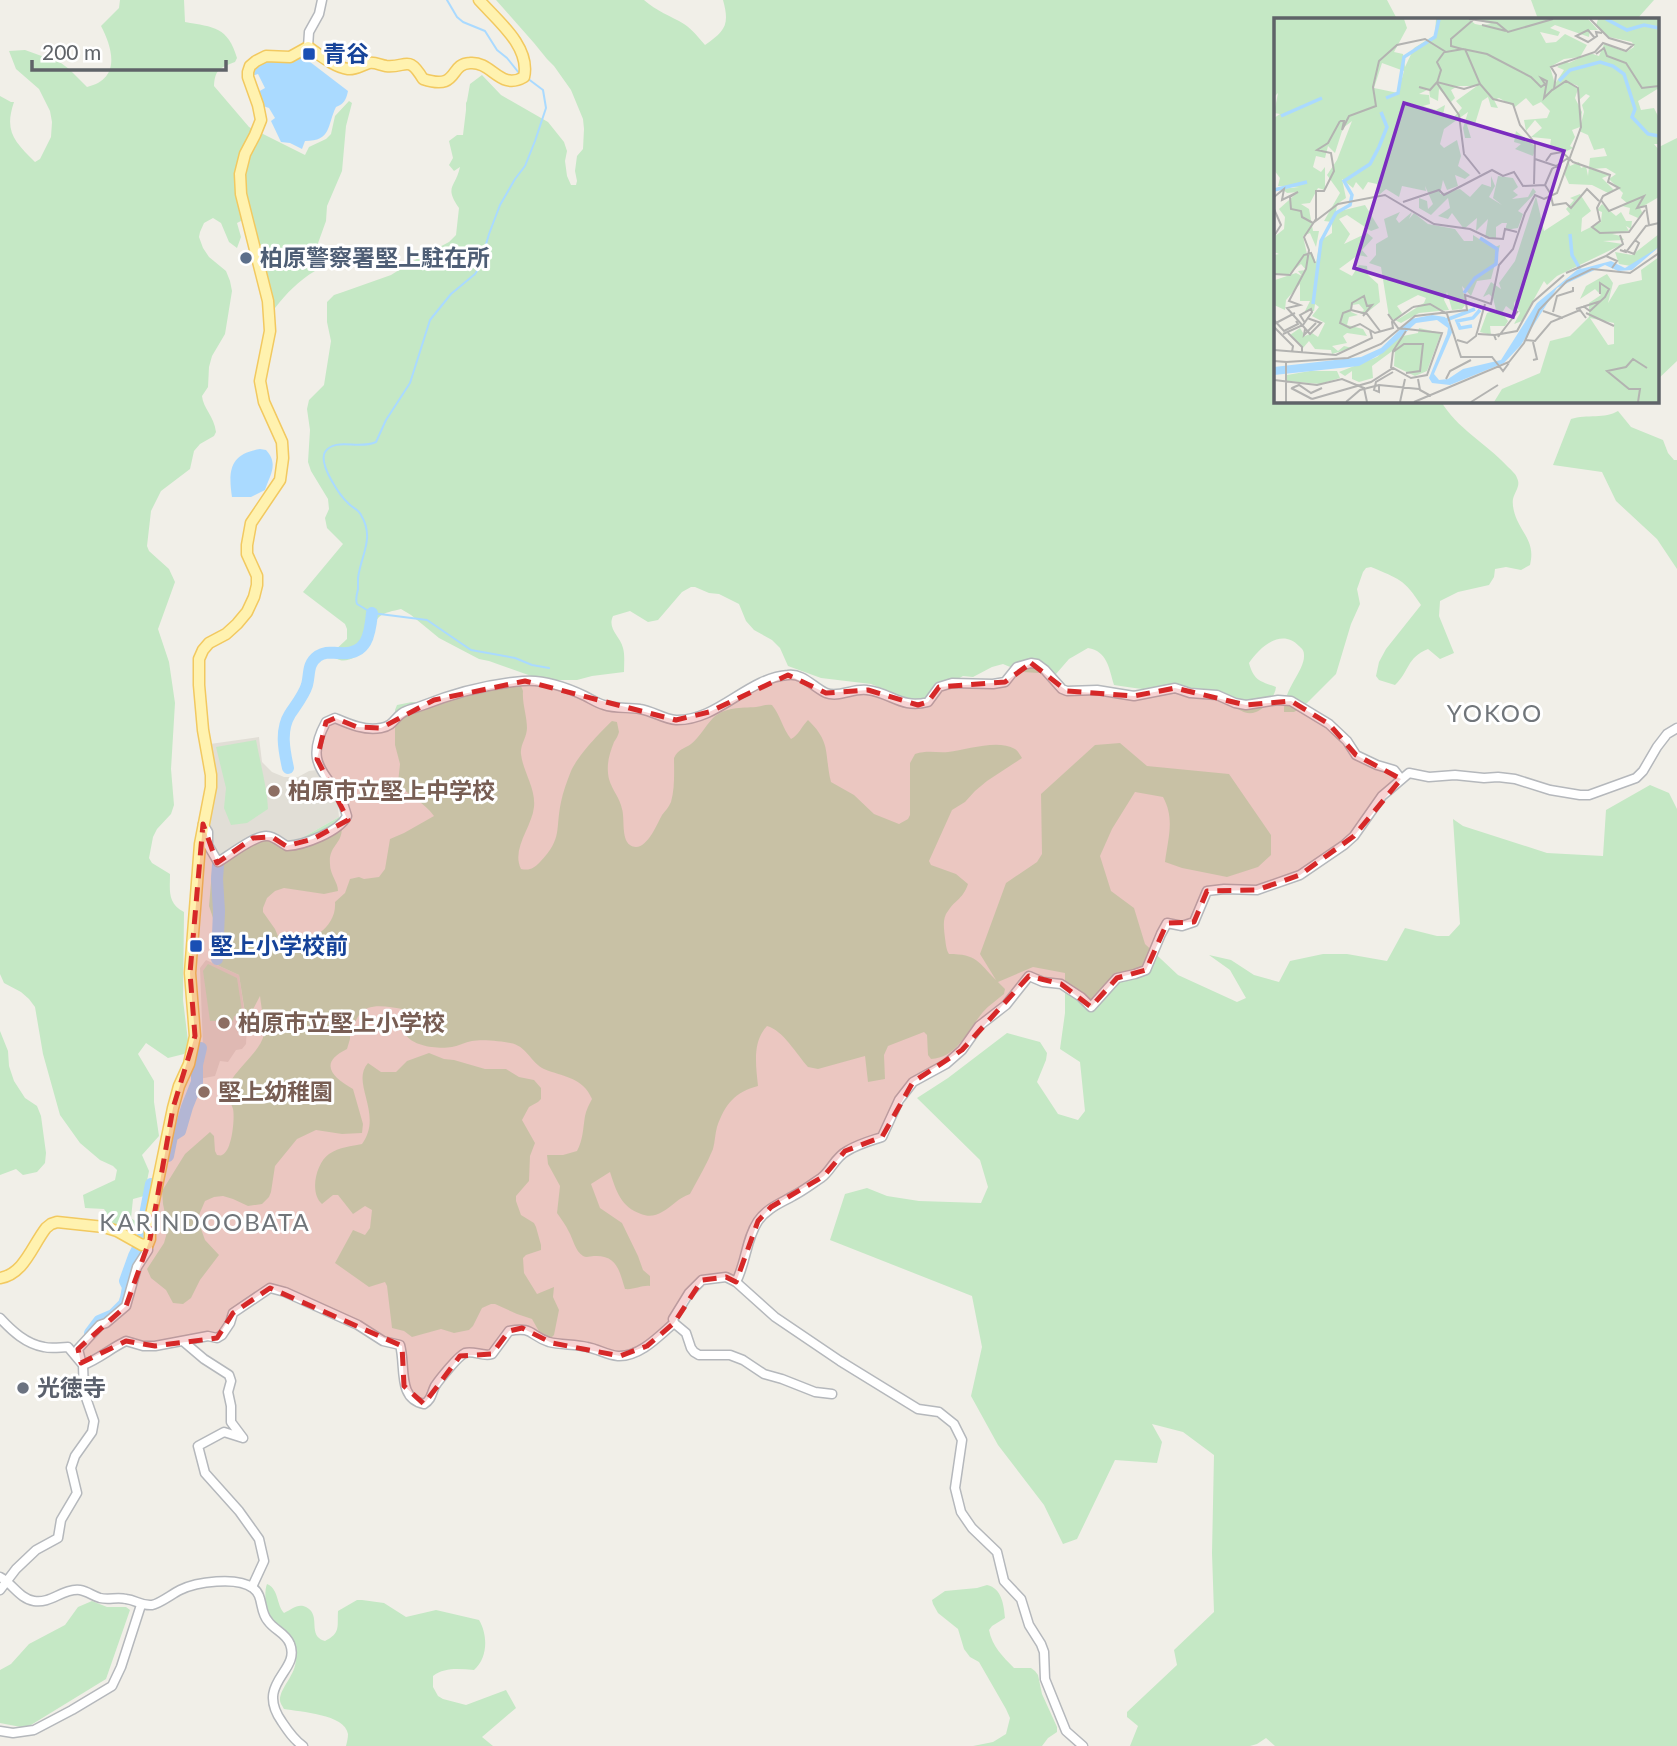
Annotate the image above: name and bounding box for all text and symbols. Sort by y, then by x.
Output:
inset map [1274,18,1660,402]
scale bar [32,28,226,72]
text: 200 m [42,39,101,64]
place label: 青谷 [323,39,369,67]
marker: 青谷 [301,46,317,62]
place label: 柏原警察署堅上駐在所 [260,243,490,271]
marker: 柏原警察署堅上駐在所 [238,250,254,266]
district label: YOKOO [1447,698,1543,727]
place label: 柏原市立堅上中学校 [288,776,495,804]
marker: 柏原市立堅上中学校 [266,783,282,799]
place label: 堅上小学校前 [210,931,348,959]
marker: 堅上小学校前 [188,938,204,954]
place label: 柏原市立堅上小学校 [238,1008,445,1036]
marker: 柏原市立堅上小学校 [216,1015,232,1031]
place label: 堅上幼稚園 [218,1077,333,1105]
marker: 堅上幼稚園 [196,1084,212,1100]
district label: KARINDOOBATA [99,1207,311,1236]
place label: 光徳寺 [37,1373,106,1401]
marker: 光徳寺 [15,1380,31,1396]

